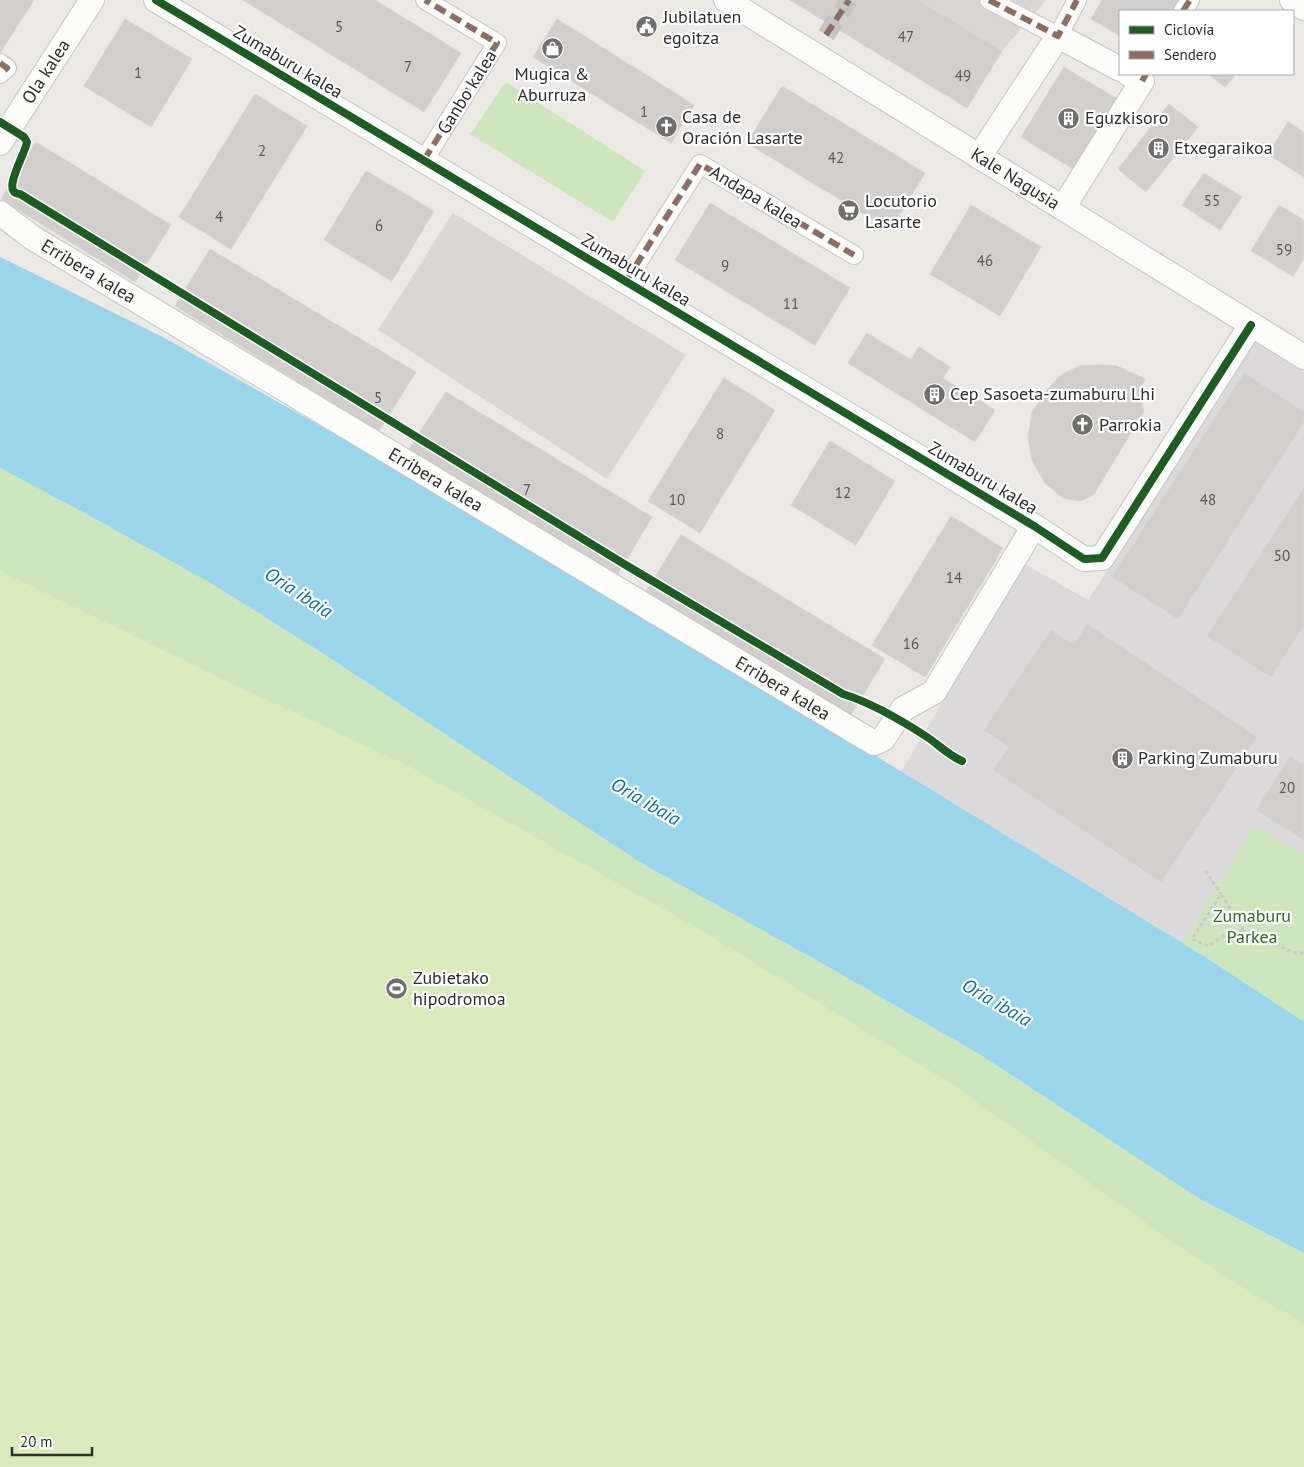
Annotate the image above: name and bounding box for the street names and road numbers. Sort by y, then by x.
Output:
street label: Zumaburu kalea [229,20,347,103]
street label: Ola kalea [16,35,75,108]
street label: Ganbo kalea [432,45,501,138]
street label: Kale Nagusia [967,142,1064,214]
street label: Andapa kalea [706,160,806,233]
street label: Zumaburu kalea [577,228,695,311]
street label: Erribera kalea [37,234,140,308]
street label: Zumaburu kalea [924,436,1042,519]
street label: Erribera kalea [384,442,487,517]
street label: Erribera kalea [732,651,835,725]

